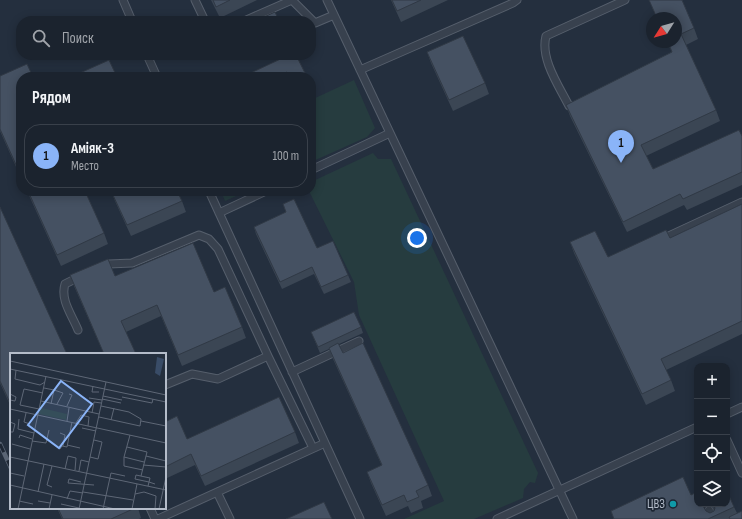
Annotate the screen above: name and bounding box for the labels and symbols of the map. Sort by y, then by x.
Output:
north arrow [646,12,682,48]
pin: 1 [608,130,634,163]
your location [407,228,427,248]
inset map [10,353,166,509]
place label: ЦВЗ [647,496,665,512]
marker: ЦВЗ [668,499,678,509]

